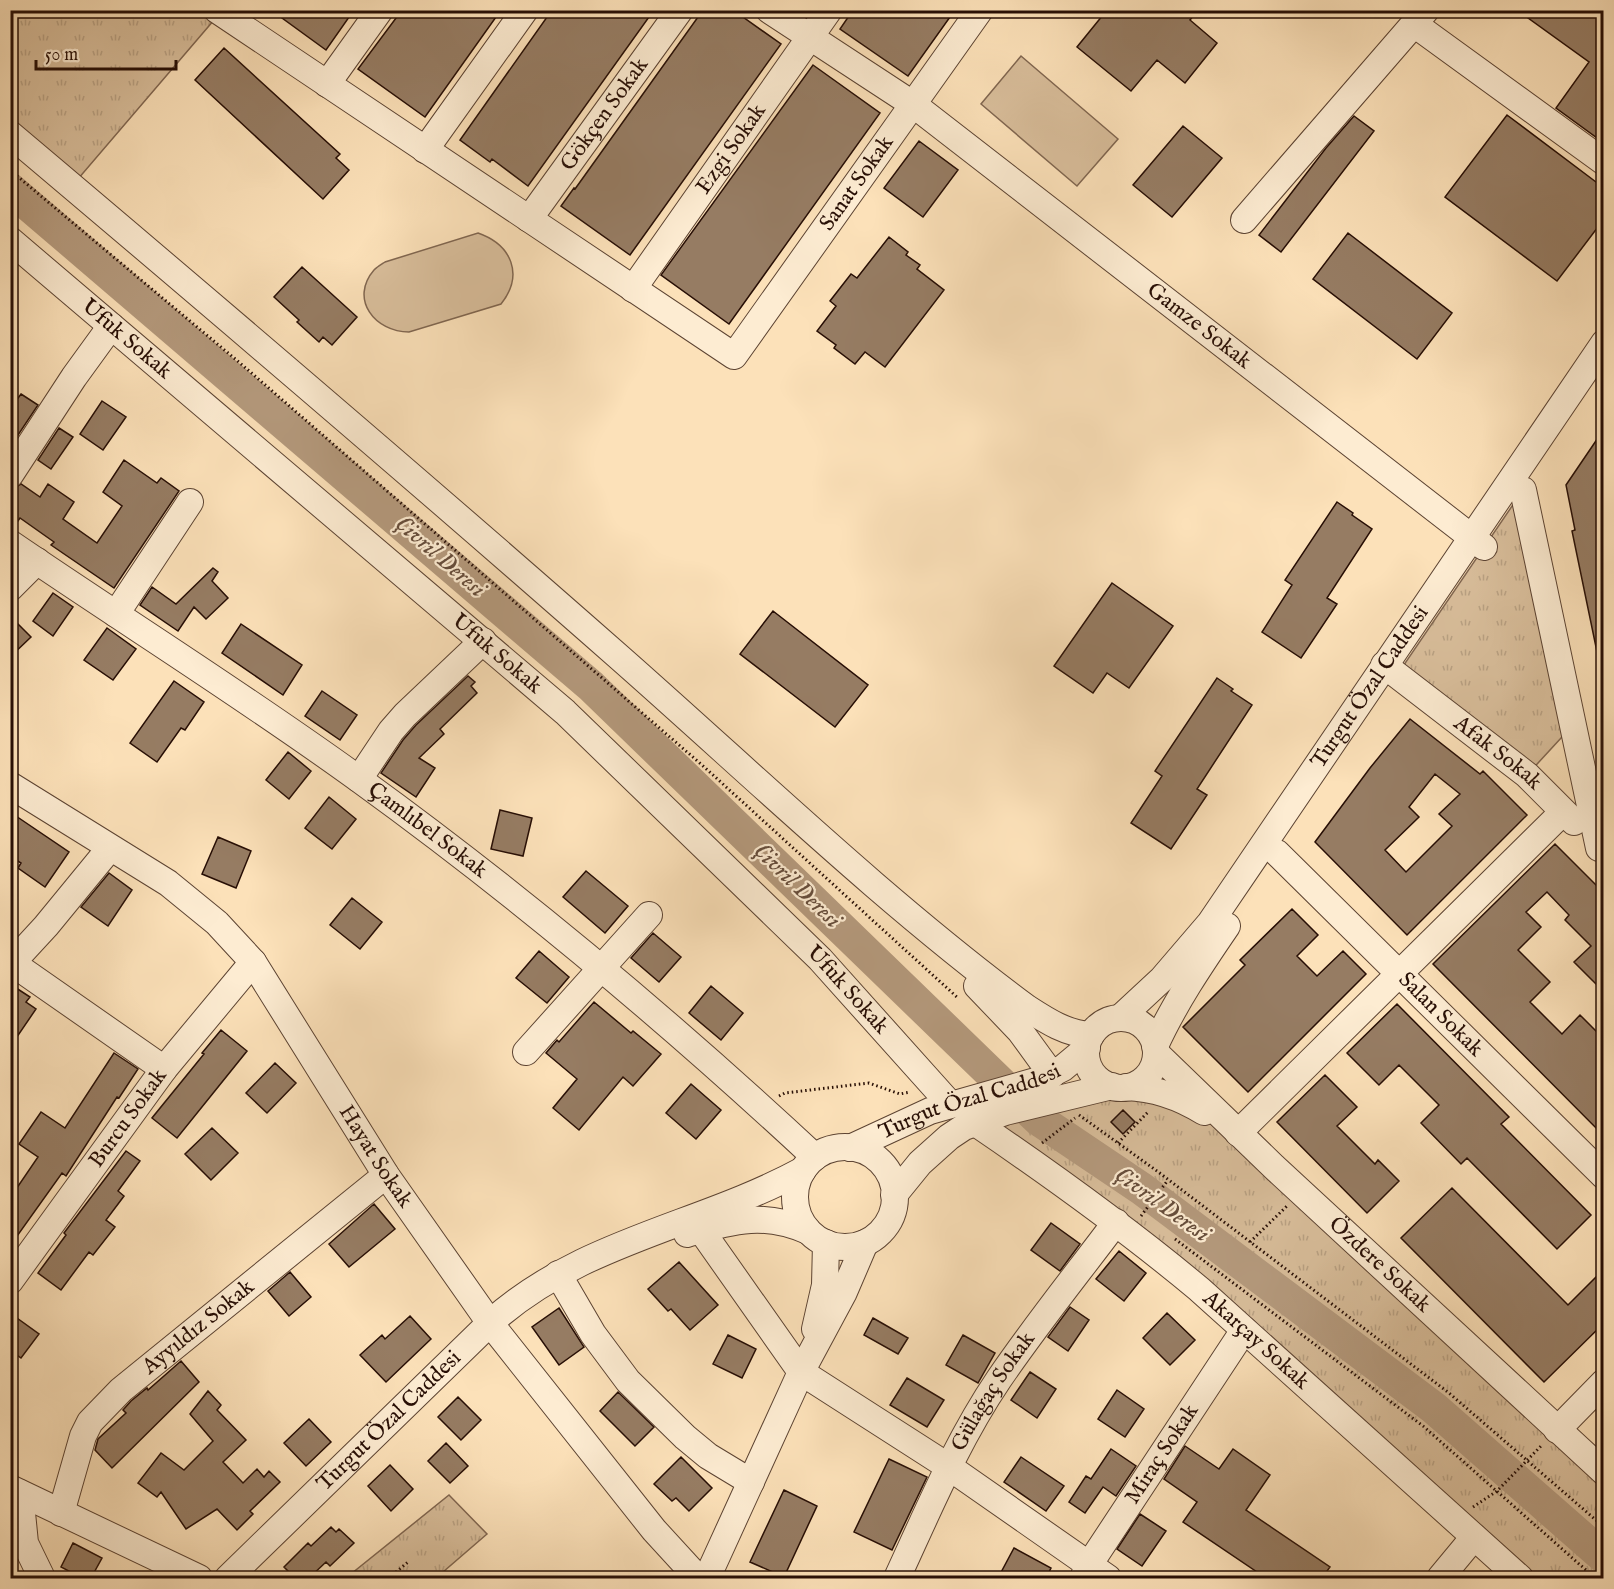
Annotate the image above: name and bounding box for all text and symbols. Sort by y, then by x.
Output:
scale bar [36,33,176,71]
text: 50 m [45,44,78,67]
street label: Gökçen Sokak [554,52,655,177]
street label: Ezgi Sokak [690,98,773,200]
street label: Sanat Sokak [813,130,900,236]
street label: Gamze Sokak [1141,277,1257,376]
street label: Ufuk Sokak [75,293,178,386]
water label: Çivril Deresi [388,509,493,606]
street label: Turgut Özal Caddesi [1305,601,1435,774]
street label: Ufuk Sokak [446,608,548,700]
street label: Afak Sokak [1447,709,1548,796]
street label: Çamlıbel Sokak [362,776,493,885]
water label: Çivril Deresi [747,837,849,937]
street label: Ufuk Sokak [800,939,895,1040]
street label: Salan Sokak [1392,966,1489,1063]
street label: Turgut Özal Caddesi [875,1057,1066,1147]
street label: Burcu Sokak [83,1063,174,1173]
street label: Hayat Sokak [332,1100,419,1214]
water label: Çivril Deresi [1108,1160,1217,1251]
street label: Özdere Sokak [1323,1210,1437,1319]
street label: Ayyıldız Sokak [136,1273,260,1382]
street label: Akarçay Sokak [1196,1284,1316,1396]
street label: Gülağaç Sokak [945,1326,1042,1456]
street label: Turgut Özal Caddesi [311,1344,467,1498]
street label: Miraç Sokak [1119,1399,1205,1510]

